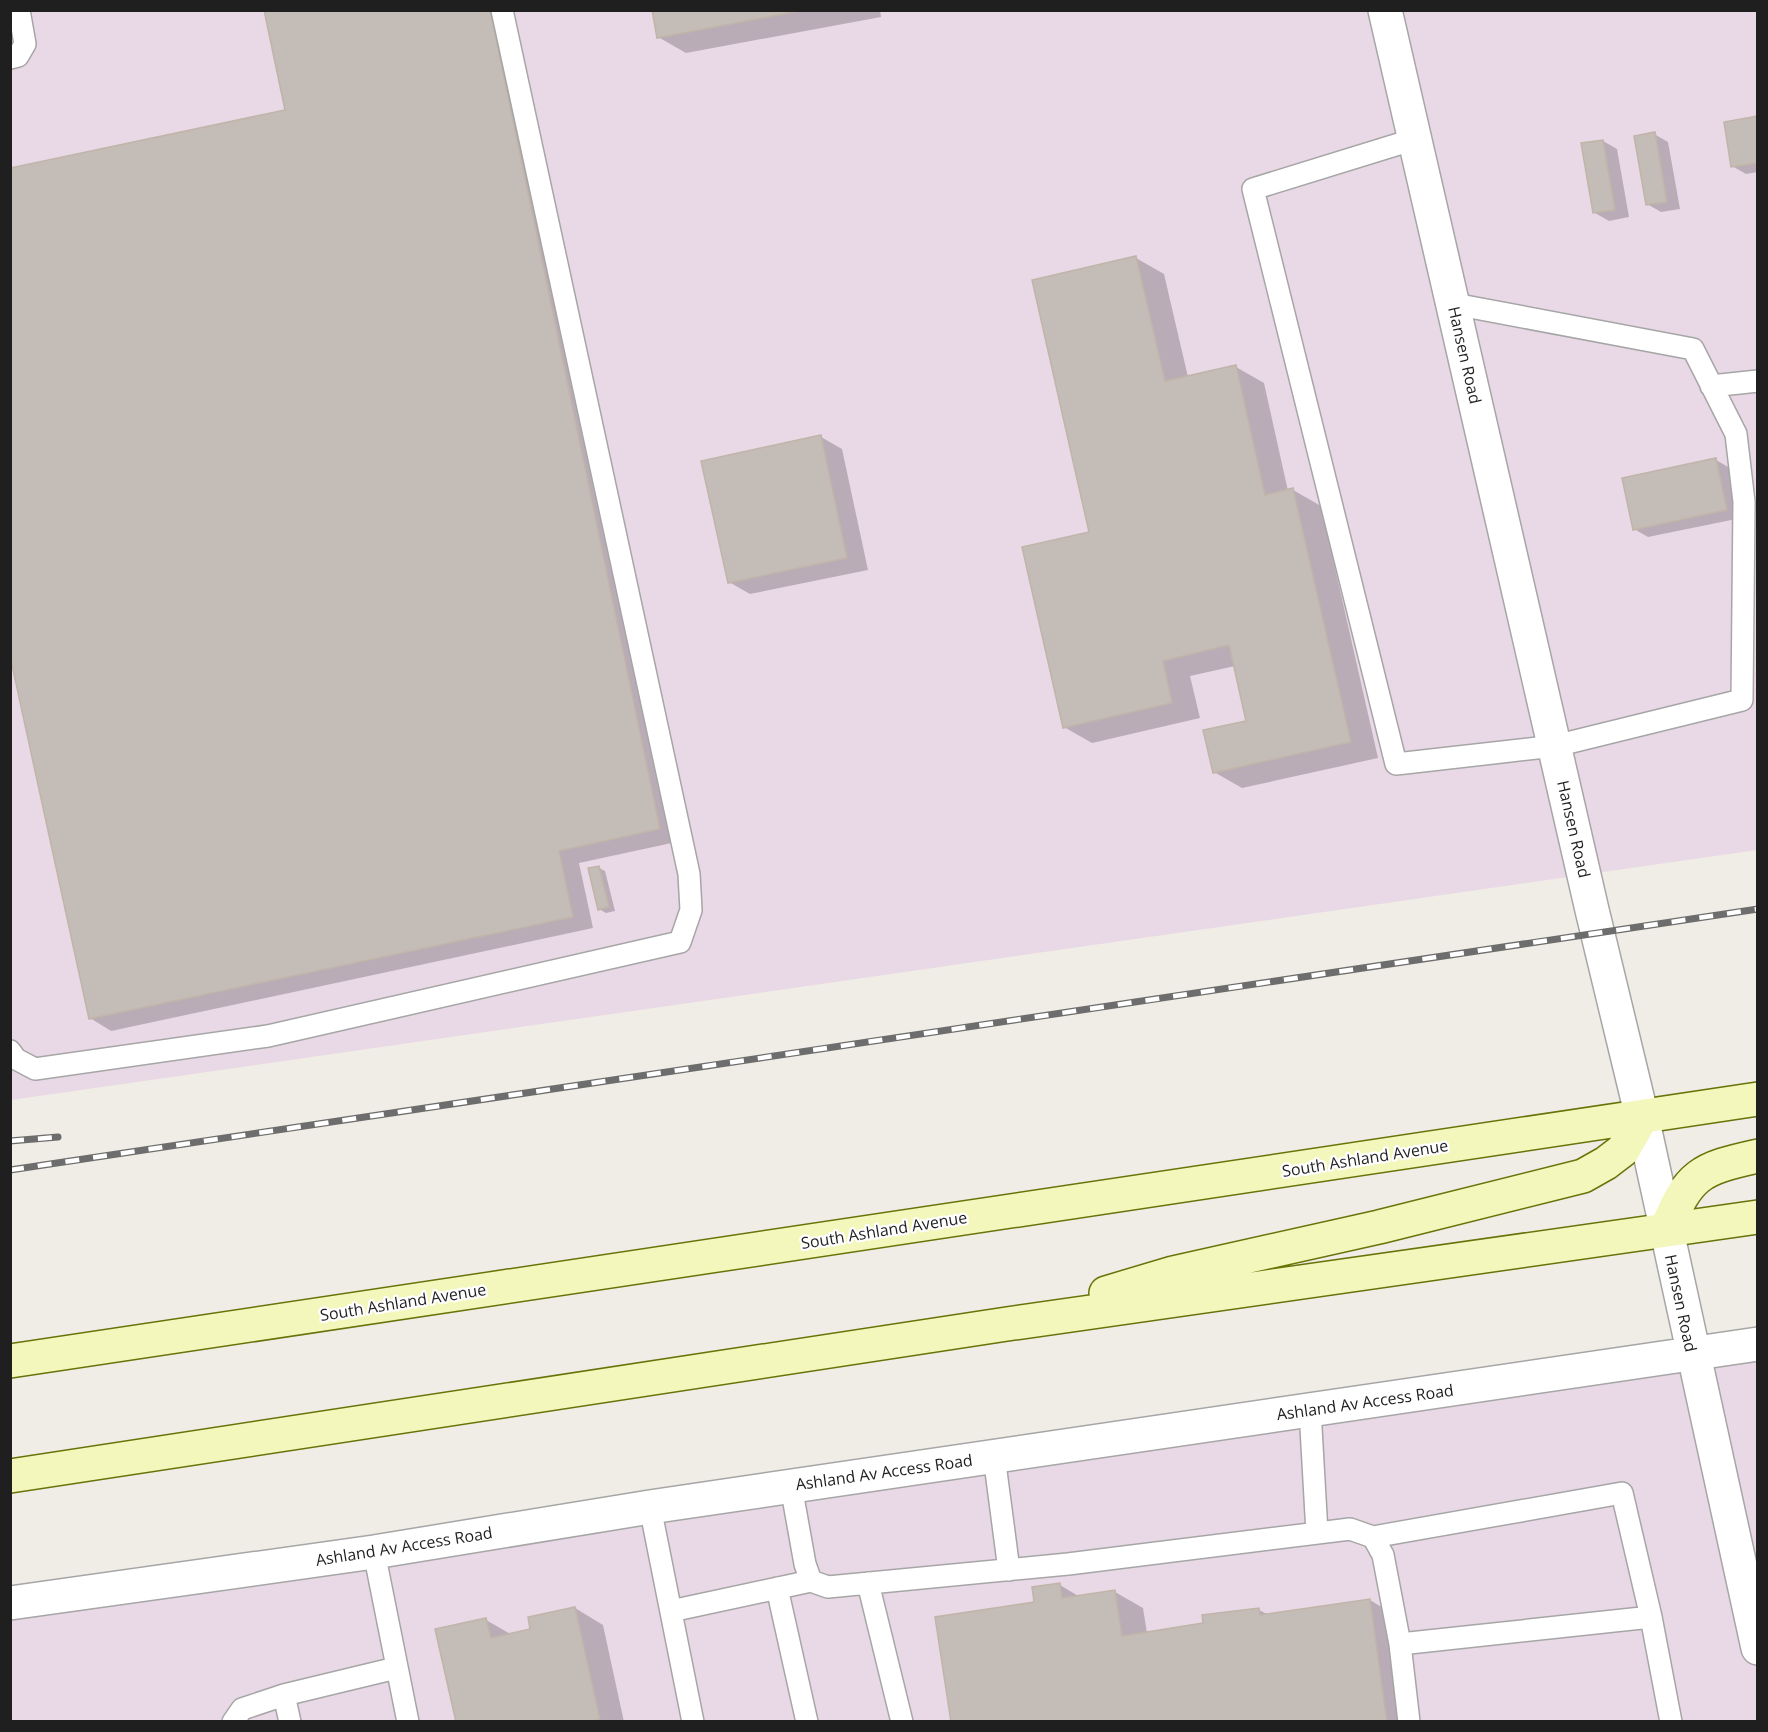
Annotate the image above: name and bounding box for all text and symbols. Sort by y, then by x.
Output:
street label: Hansen Road [1443,304,1487,406]
street label: Hansen Road [1552,778,1596,880]
street label: South Ashland Avenue [1280,1134,1450,1182]
street label: South Ashland Avenue [799,1206,969,1254]
street label: Hansen Road [1660,1252,1702,1354]
street label: South Ashland Avenue [318,1278,488,1326]
street label: Ashland Av Access Road [1275,1379,1455,1425]
street label: Ashland Av Access Road [794,1449,974,1495]
street label: Ashland Av Access Road [314,1521,494,1571]

